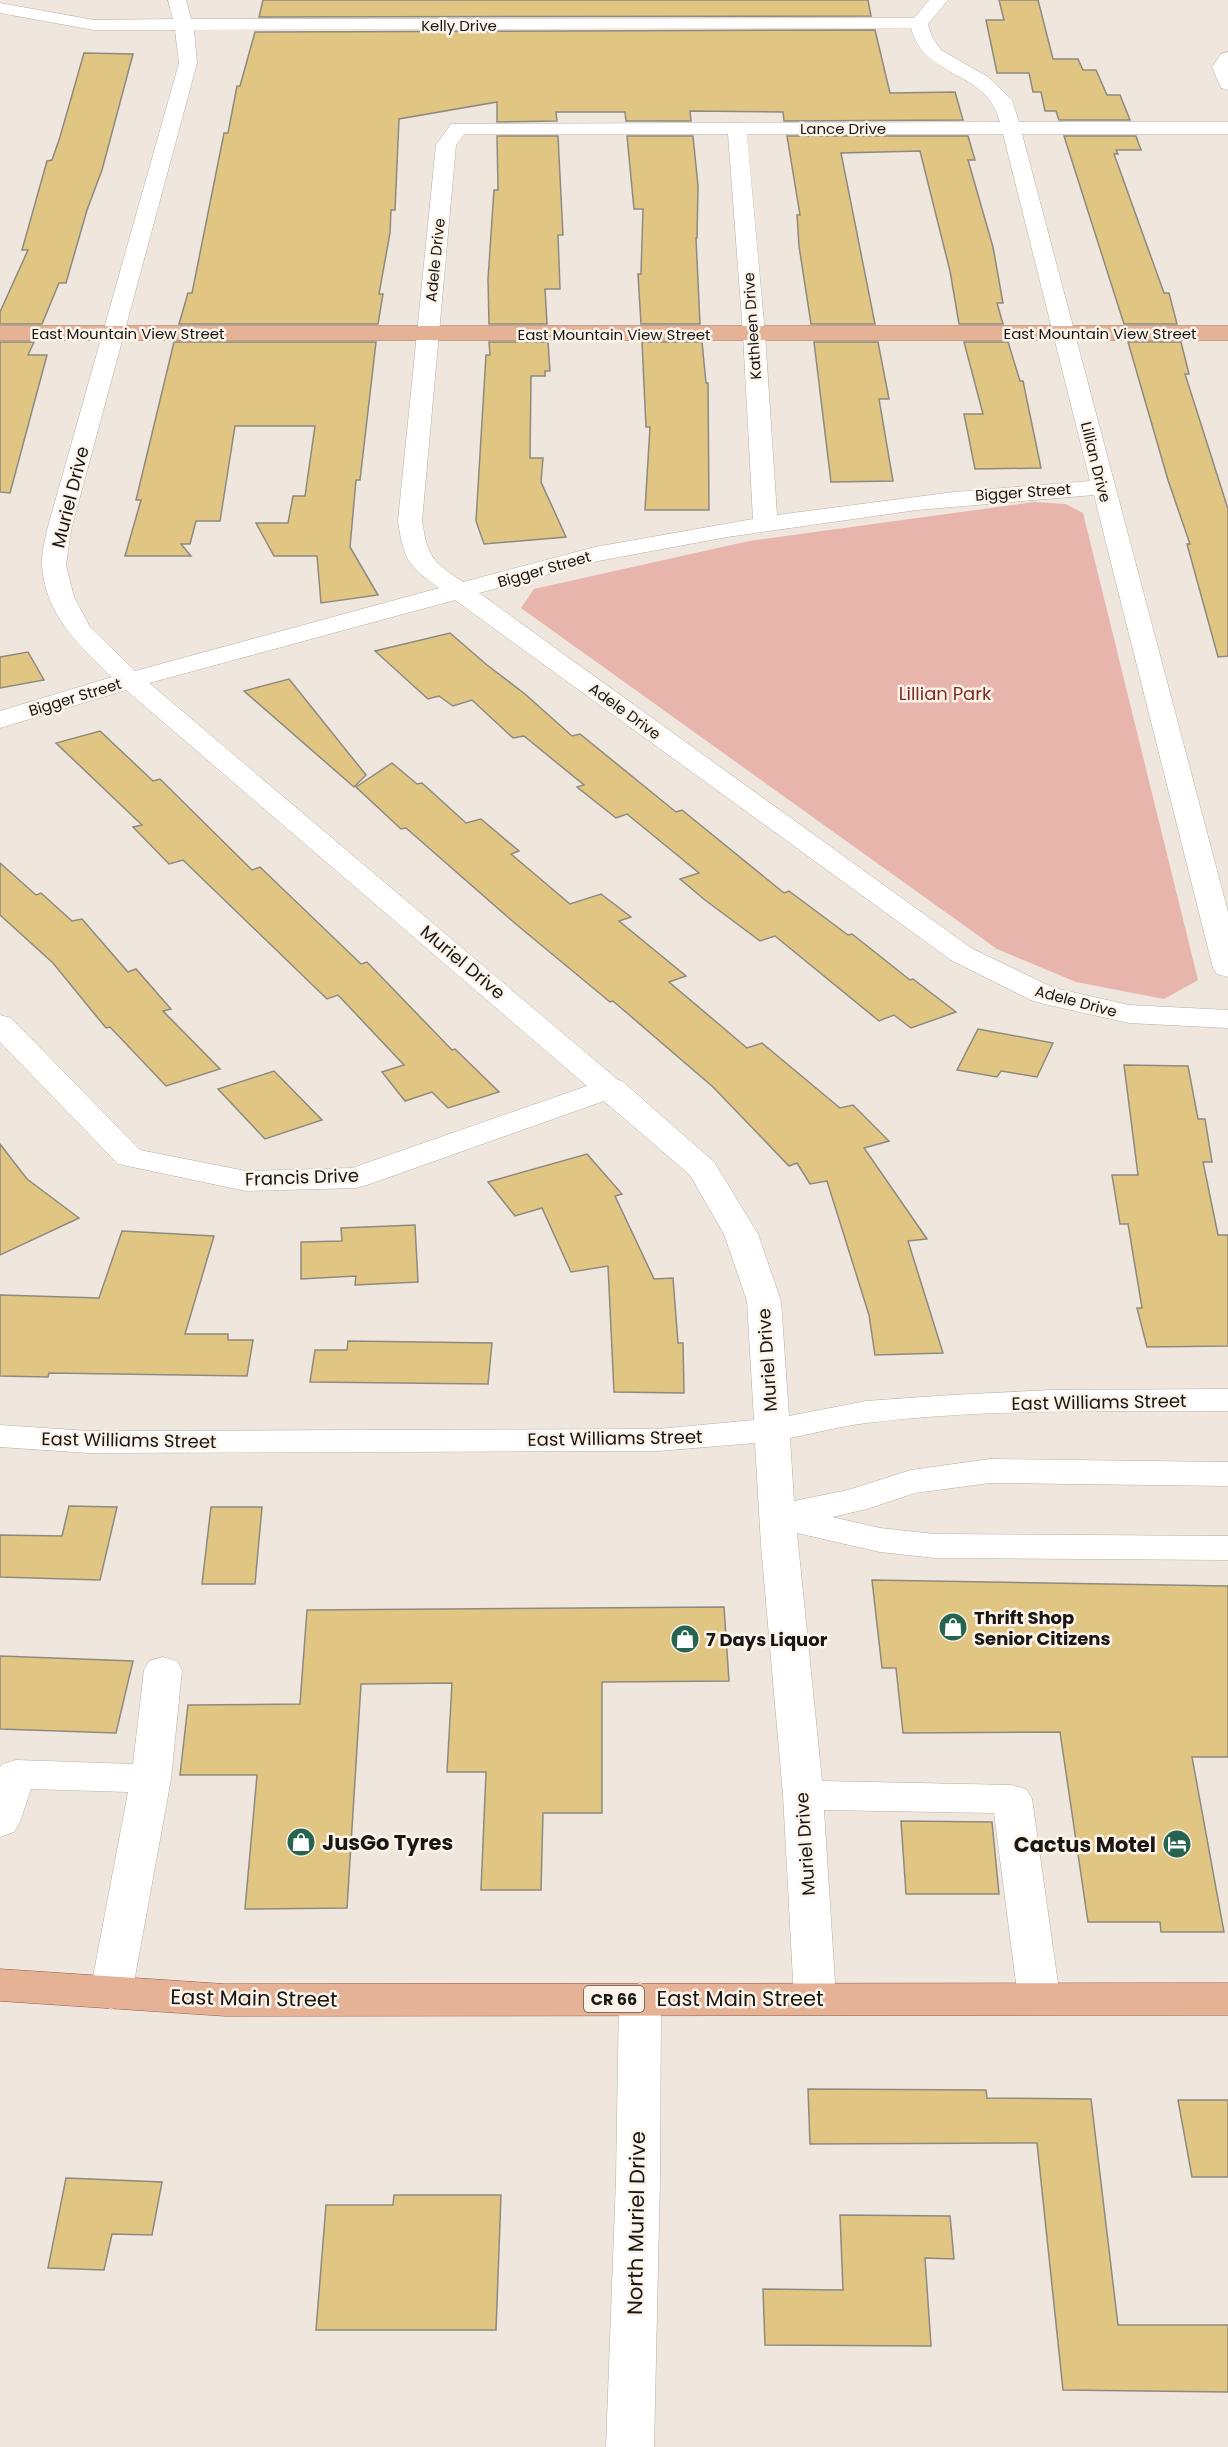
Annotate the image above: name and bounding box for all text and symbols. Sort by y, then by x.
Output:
street label: Kelly Drive [421,15,497,36]
street label: Lance Drive [800,118,886,139]
street label: Adele Drive [420,217,450,303]
street label: Kathleen Drive [738,272,766,380]
street label: East Mountain View Street [31,323,225,344]
street label: East Mountain View Street [1003,323,1197,344]
street label: East Mountain View Street [517,324,711,345]
street label: Lillian Drive [1076,419,1116,505]
street label: Muriel Drive [45,444,95,550]
street label: Bigger Street [974,478,1072,506]
street label: Bigger Street [495,546,593,592]
street label: Bigger Street [26,673,124,721]
street label: Adele Drive [585,678,665,744]
park label: Lillian Park [899,681,992,706]
street label: Muriel Drive [415,919,511,1005]
street label: Adele Drive [1033,980,1119,1022]
street label: Francis Drive [245,1163,359,1191]
street label: Muriel Drive [751,1307,783,1413]
street label: East Williams Street [1011,1388,1187,1416]
street label: East Williams Street [527,1424,703,1452]
street label: East Williams Street [41,1426,217,1454]
place label: Thrift Shop Senior Citizens [974,1605,1110,1651]
shop icon: Thrift Shop Senior Citizens [937,1611,969,1643]
shop icon: 7 Days Liquor [669,1623,701,1655]
place label: 7 Days Liquor [706,1627,828,1652]
street label: Muriel Drive [789,1791,821,1897]
shop icon: JusGo Tyres [285,1826,317,1858]
place label: JusGo Tyres [322,1828,453,1857]
hotel icon: Cactus Motel [1161,1828,1193,1860]
place label: Cactus Motel [1014,1830,1156,1859]
street label: East Main Street [170,1982,338,2014]
street label: East Main Street [656,1984,824,2013]
road number: CR 66 [584,1986,644,2012]
street label: North Muriel Drive [620,2131,652,2315]

